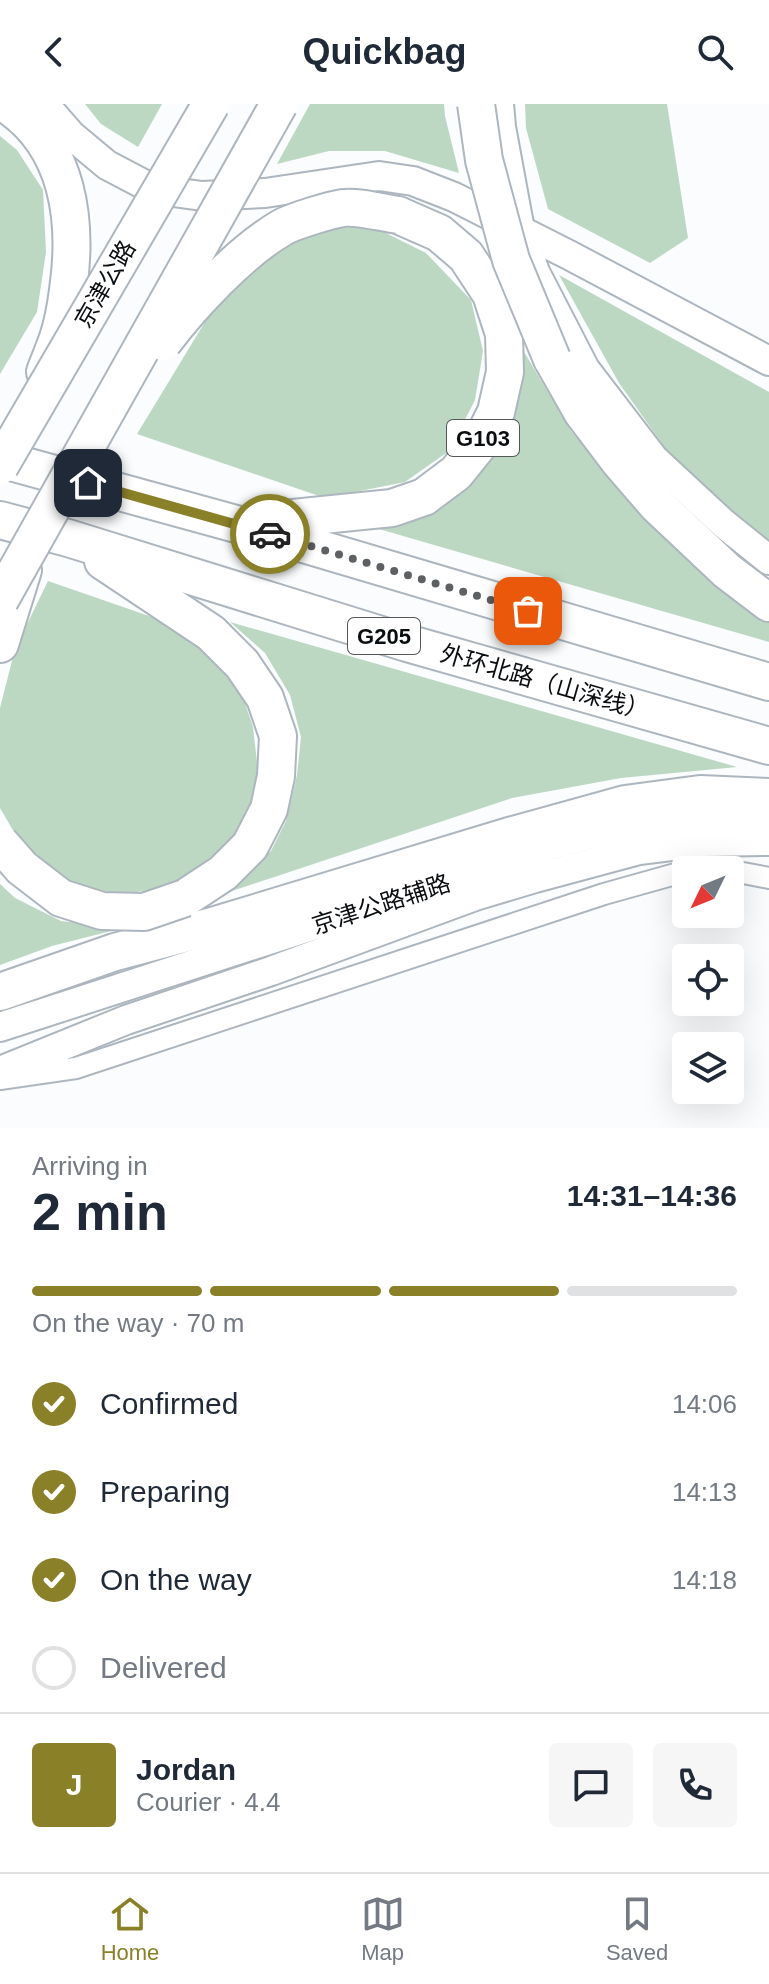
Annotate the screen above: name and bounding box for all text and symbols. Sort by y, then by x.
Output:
icon: back [32,30,76,74]
icon: search [693,30,737,74]
text: Quickbag [302,31,467,72]
street label: 京津公路 [69,236,141,332]
road number: G103 [447,420,519,456]
pin [54,449,122,517]
icon: home [66,461,110,505]
courier [230,494,310,574]
icon: car [248,512,292,556]
pin [494,577,562,645]
icon: bag [506,589,550,633]
road number: G205 [348,618,420,654]
street label: 外环北路（山深线） [437,639,653,725]
north arrow [672,856,744,928]
map controls [672,856,744,1104]
street label: 京津公路辅路 [308,869,454,939]
button: locate [672,944,744,1016]
button: layers [672,1032,744,1104]
text: Arriving in [32,1151,148,1181]
text: 14:31–14:36 [567,1179,737,1212]
text: 2 min [32,1183,168,1241]
text: On the way · 70 m [32,1308,244,1338]
icon: check [32,1382,76,1426]
text: Confirmed [100,1387,238,1420]
text: 14:06 [672,1389,737,1419]
icon: check [32,1470,76,1514]
text: Preparing [100,1475,230,1508]
text: 14:13 [672,1477,737,1507]
icon: check [32,1558,76,1602]
text: On the way [100,1563,252,1596]
text: 14:18 [672,1565,737,1595]
text: Delivered [100,1651,227,1684]
button: chat [549,1743,633,1827]
button: phone [653,1743,737,1827]
text: Jordan [136,1753,236,1786]
text: J [66,1768,82,1801]
text: Courier · 4.4 [136,1787,281,1817]
tab: Home [101,1892,159,1966]
tab: Map [361,1892,405,1966]
tab: Saved [606,1892,668,1966]

